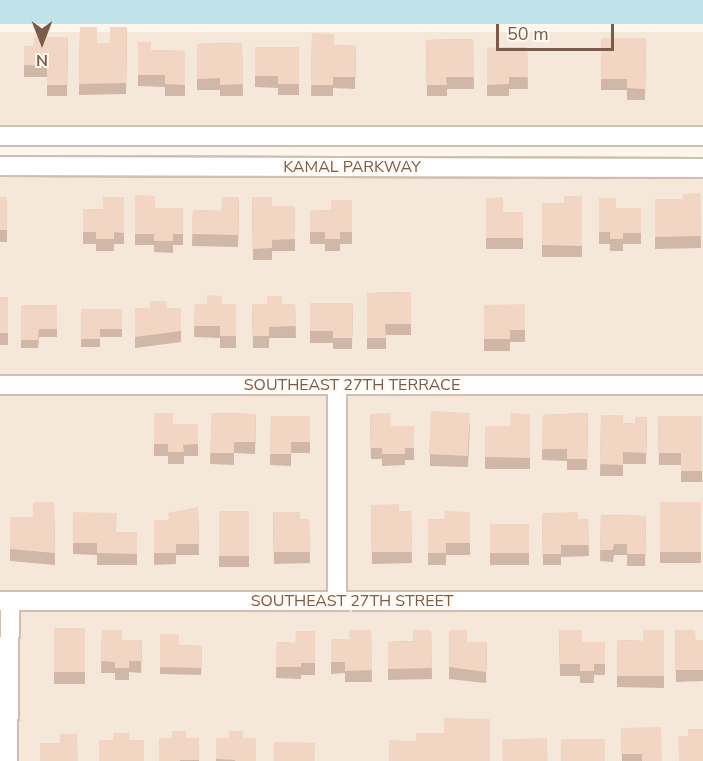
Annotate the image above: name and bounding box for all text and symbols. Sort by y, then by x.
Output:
north arrow [12,12,72,72]
scale bar [499,12,618,50]
text: 50 m [507,22,549,46]
text: N [36,49,48,71]
street label: KAMAL PARKWAY [283,157,421,177]
street label: SOUTHEAST 27TH TERRACE [244,375,460,395]
street label: SOUTHEAST 27TH STREET [251,591,453,611]

